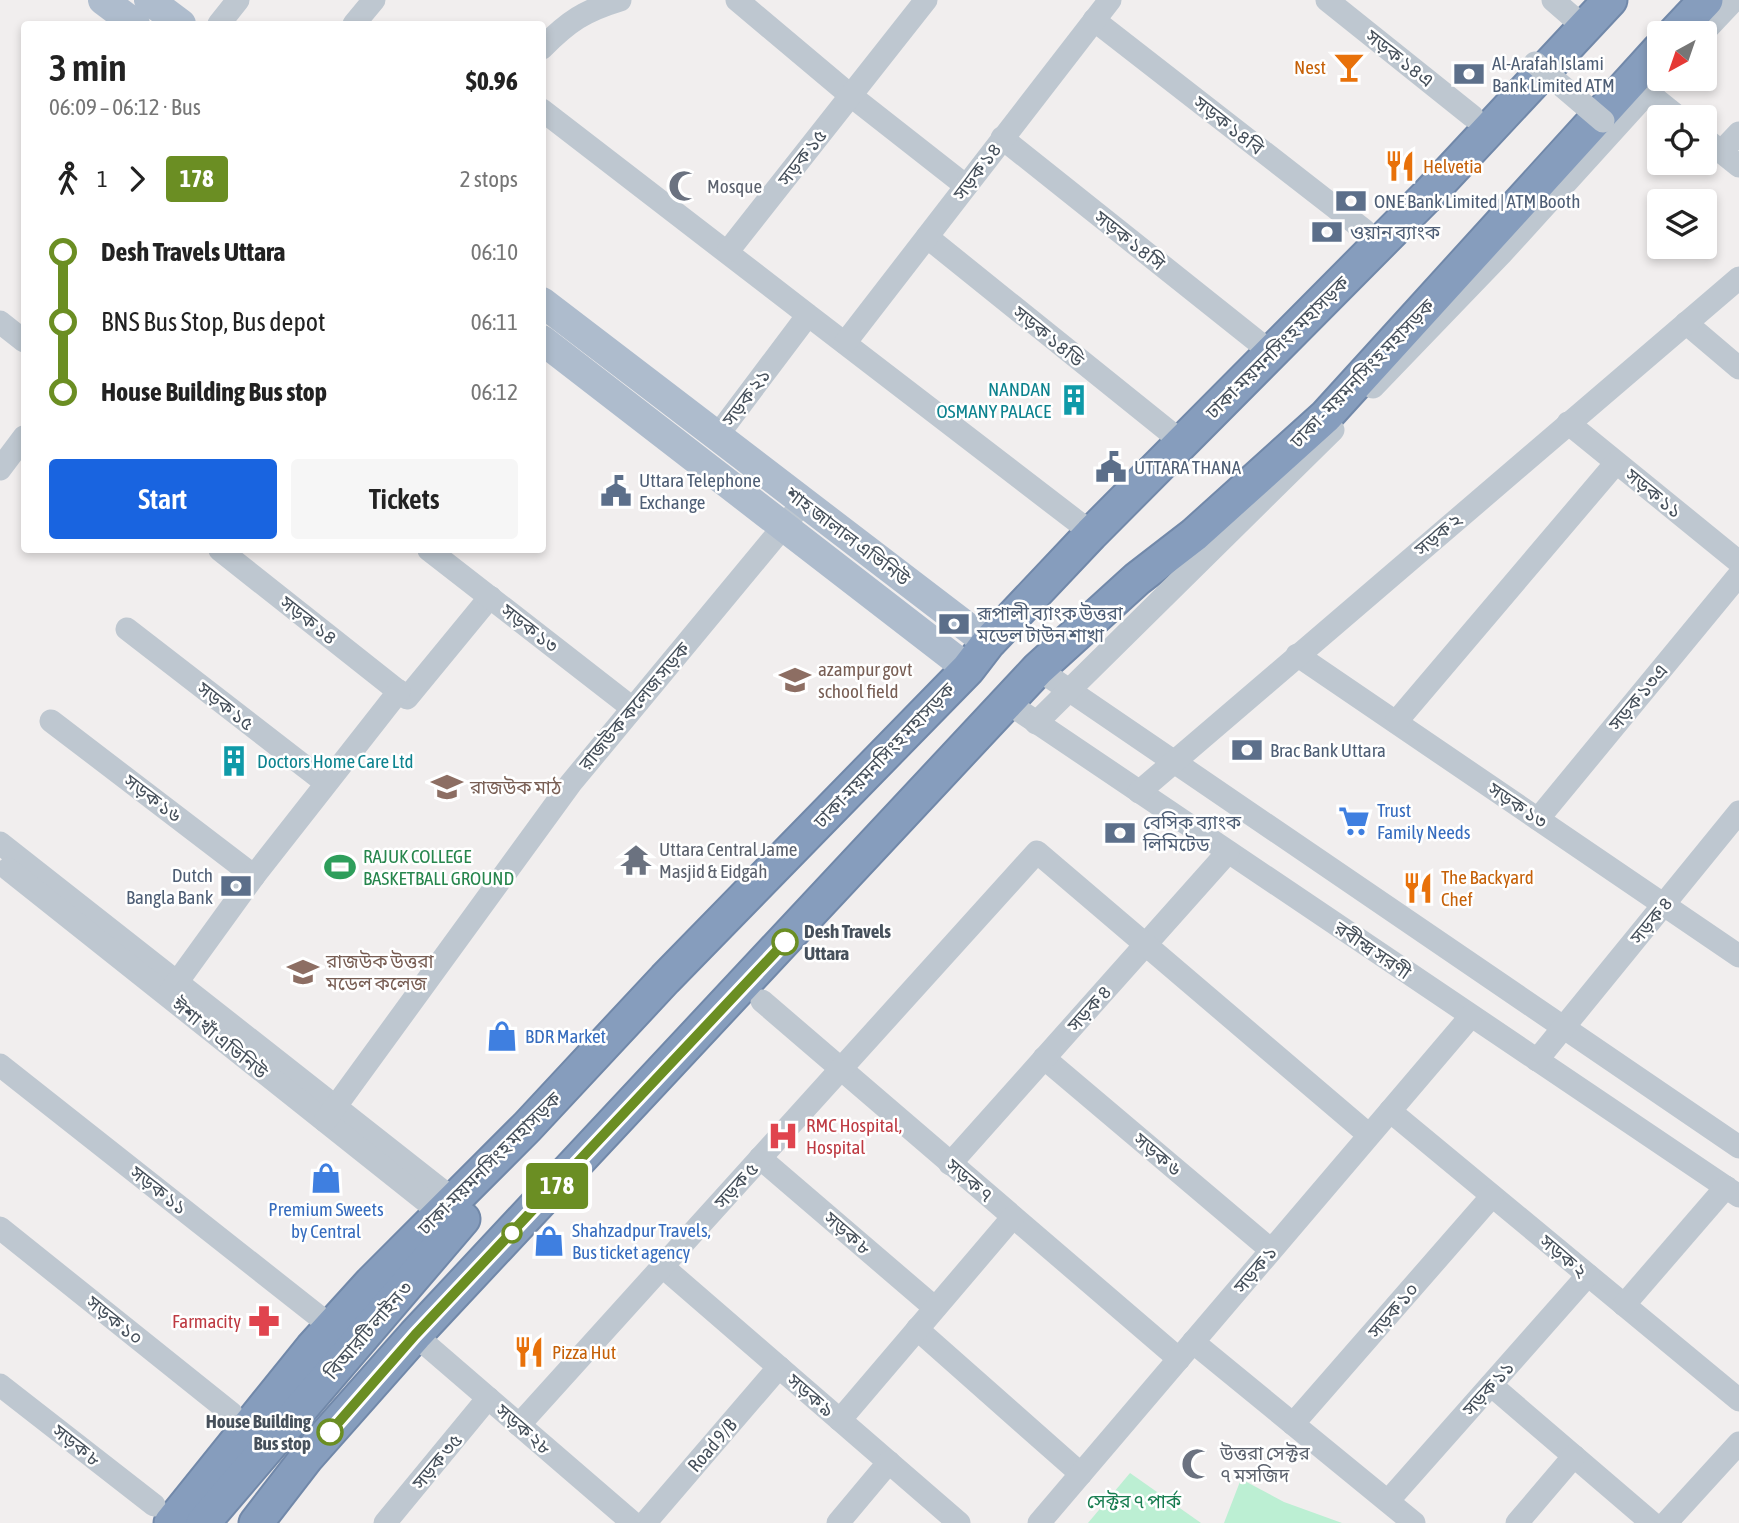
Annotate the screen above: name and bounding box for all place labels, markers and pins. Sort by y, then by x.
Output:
bar icon: Nest [1332,50,1366,84]
place label: Al-Arafah Islami Bank Limited ATM [1492,52,1615,96]
place label: Nest [1294,56,1326,78]
bank icon: Al-Arafah Islami Bank Limited ATM [1452,57,1486,91]
restaurant icon: Helvetia [1383,149,1417,183]
place label: Helvetia [1423,155,1482,177]
mosque icon: Mosque [667,169,701,203]
place label: Mosque [707,175,762,197]
bank icon: ONE Bank Limited | ATM Booth [1334,184,1368,218]
place label: ONE Bank Limited | ATM Booth [1374,190,1580,212]
bank icon: ওয়ান ব্যাংক [1310,215,1344,249]
place label: ওয়ান ব্যাংক [1350,221,1441,243]
place label: NANDAN OSMANY PALACE [936,378,1051,422]
building icon: NANDAN OSMANY PALACE [1057,383,1091,417]
public building icon: UTTARA THANA [1094,450,1128,484]
place label: UTTARA THANA [1134,456,1242,478]
place label: Uttara Telephone Exchange [639,469,761,513]
public building icon: Uttara Telephone Exchange [599,474,633,508]
place label: রূপালী ব্যাংক উত্তরা মডেল টাউন শাখা [976,602,1124,646]
bank icon: রূপালী ব্যাংক উত্তরা মডেল টাউন শাখা [937,607,971,641]
place label: azampur govt school field [818,658,912,702]
school or university icon: azampur govt school field [778,663,812,697]
bank icon: Brac Bank Uttara [1230,733,1264,767]
place label: Brac Bank Uttara [1270,739,1386,761]
building icon: Doctors Home Care Ltd [217,744,251,778]
place label: Doctors Home Care Ltd [257,750,413,772]
school or university icon: রাজউক মাঠ [430,770,464,804]
place label: রাজউক মাঠ [469,776,562,798]
place label: Trust Family Needs [1377,799,1471,843]
supermarket icon: Trust Family Needs [1337,804,1371,838]
place label: বেসিক ব্যাংক লিমিটেড [1142,811,1242,855]
bank icon: বেসিক ব্যাংক লিমিটেড [1103,816,1137,850]
place label: Uttara Central Jame Masjid & Eidgah [659,838,797,882]
temple icon: Uttara Central Jame Masjid & Eidgah [619,843,653,877]
place label: RAJUK COLLEGE BASKETBALL GROUND [363,845,514,889]
sports icon: RAJUK COLLEGE BASKETBALL GROUND [323,850,357,884]
place label: Dutch Bangla Bank [126,864,214,908]
place label: The Backyard Chef [1441,866,1534,910]
bank icon: Dutch Bangla Bank [219,869,253,903]
restaurant icon: The Backyard Chef [1401,871,1435,905]
place label: Desh Travels Uttara [804,920,891,964]
marker: Desh Travels Uttara [772,929,798,955]
place label: রাজউক উত্তরা মডেল কলেজ [325,950,435,994]
school or university icon: রাজউক উত্তরা মডেল কলেজ [286,955,320,989]
shop icon: BDR Market [485,1019,519,1053]
place label: BDR Market [525,1025,606,1047]
place label: RMC Hospital, Hospital [806,1114,902,1158]
hospital icon: RMC Hospital, Hospital [766,1119,800,1153]
shop icon: Premium Sweets by Central [309,1161,343,1195]
place label: Premium Sweets by Central [268,1198,384,1242]
place label: Shahzadpur Travels, Bus ticket agency [572,1219,711,1263]
unlabelled marker [502,1223,522,1243]
shop icon: Shahzadpur Travels, Bus ticket agency [532,1224,566,1258]
pharmacy icon: Farmacity [247,1304,281,1338]
place label: Farmacity [172,1310,241,1332]
restaurant icon: Pizza Hut [512,1335,546,1369]
place label: Pizza Hut [552,1341,616,1363]
place label: House Building Bus stop [206,1410,312,1454]
marker: House Building Bus stop [317,1419,343,1445]
place label: উত্তরা সেক্টর ৭ মসজিদ [1219,1442,1311,1486]
mosque icon: উত্তরা সেক্টর ৭ মসজিদ [1180,1447,1214,1481]

